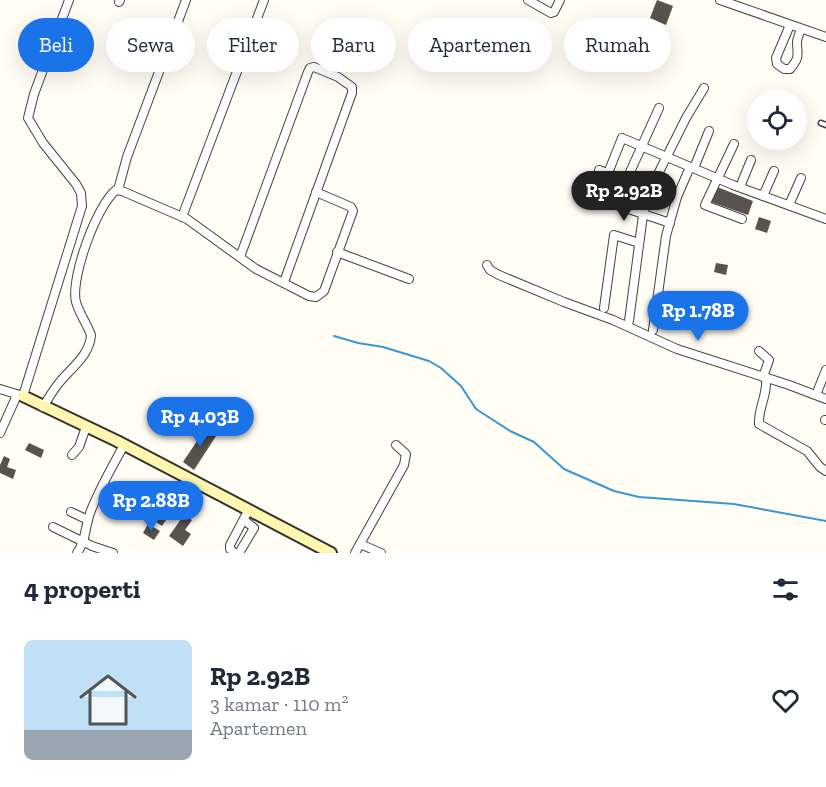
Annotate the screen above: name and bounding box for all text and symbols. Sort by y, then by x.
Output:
chip: Beli [18,18,94,72]
chip: Sewa [106,18,195,72]
chip: Filter [207,18,299,72]
chip: Baru [311,18,396,72]
chip: Apartemen [408,18,552,72]
chip: Rumah [564,18,671,72]
map controls [747,90,807,150]
button: locate [747,90,807,150]
pin: Rp 2.92B [562,171,686,222]
text: Rp 2.92B [585,178,663,202]
pin: Rp 1.78B [636,291,760,342]
text: Rp 1.78B [661,298,735,322]
pin: Rp 4.03B [138,397,262,448]
text: Rp 4.03B [161,404,239,428]
pin: Rp 2.88B [89,481,213,532]
text: Rp 2.88B [112,488,190,512]
text: 4 properti [24,573,141,605]
icon: filters [769,573,802,606]
text: Rp 2.92B [210,660,310,692]
icon: home [72,664,144,736]
icon: heart [769,684,802,717]
text: 3 kamar · 110 m² [210,692,349,716]
text: Apartemen [210,716,307,740]

